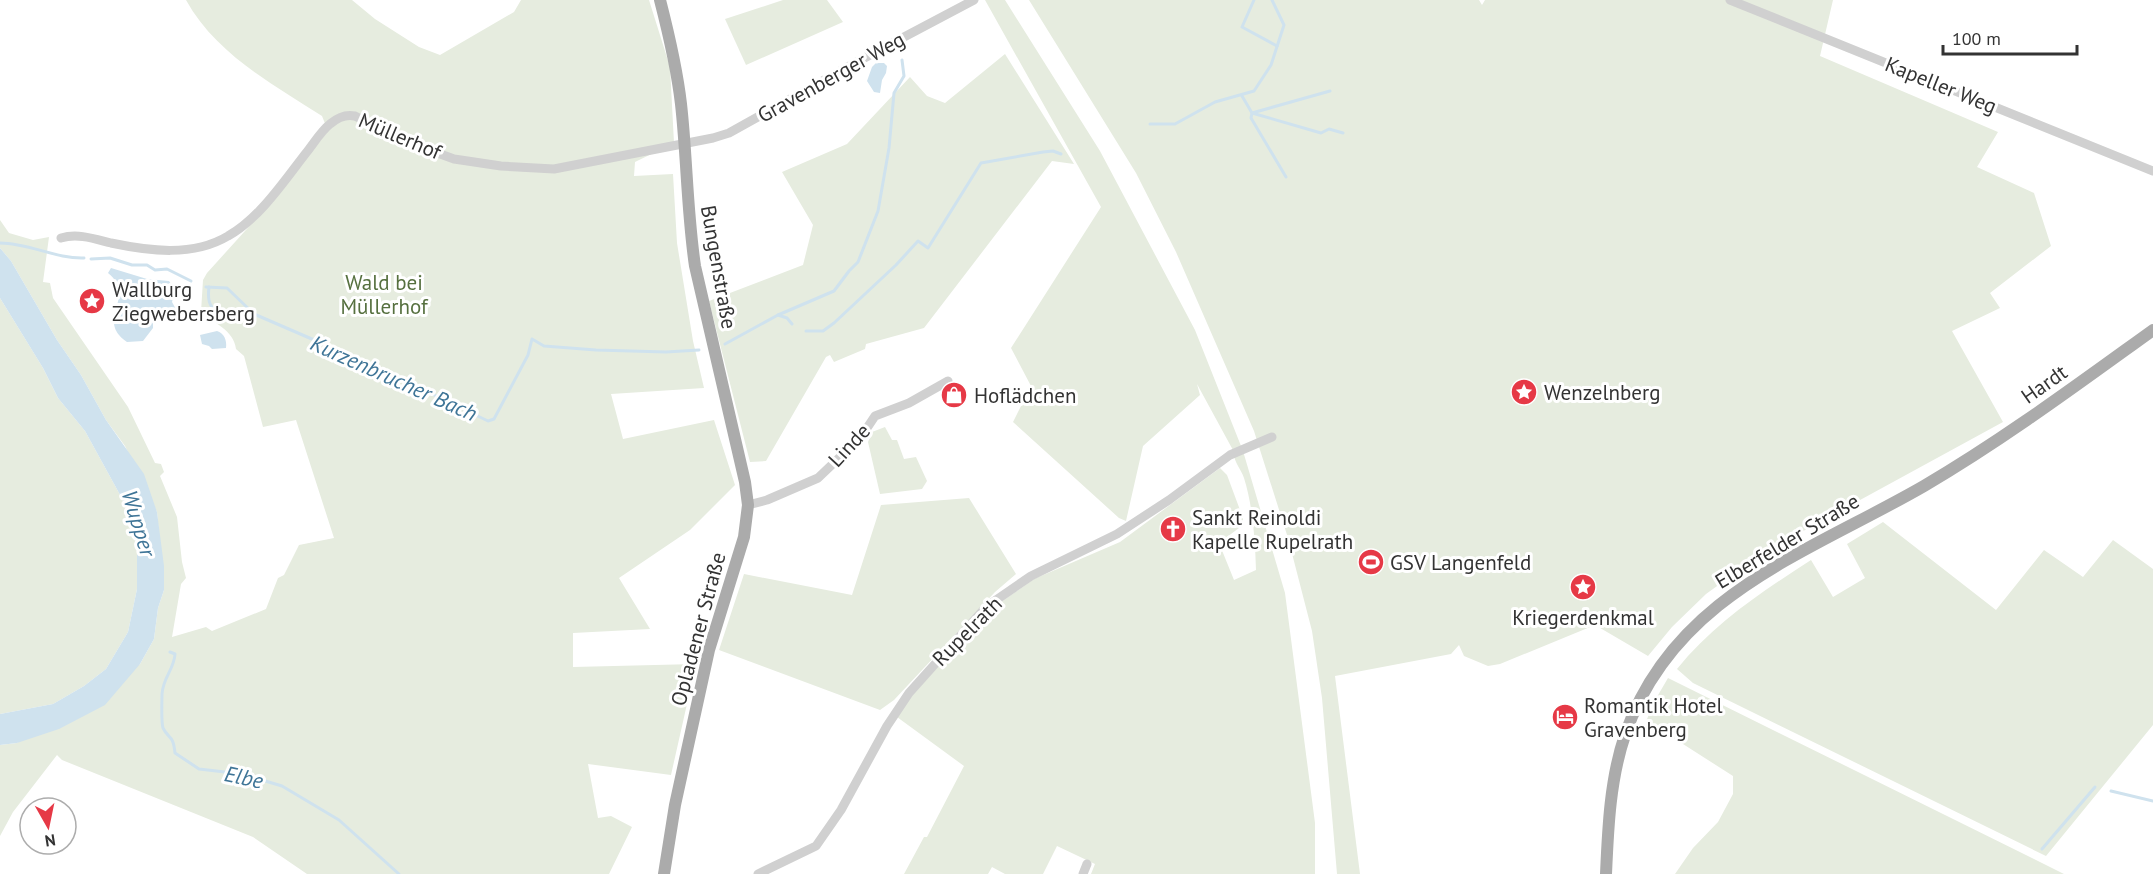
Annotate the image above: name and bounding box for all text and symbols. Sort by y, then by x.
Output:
scale bar [1943,18,2076,56]
street label: Gravenberger Weg [753,25,909,129]
text: 100 m [1952,27,2001,50]
street label: Kapeller Weg [1881,50,2001,120]
street label: Müllerhof [355,107,447,166]
street label: Bungenstraße [695,203,743,331]
park label: Wald bei Müllerhof [340,269,429,320]
place label: Wallburg Ziegwebersberg [112,276,255,327]
place icon: Wallburg Ziegwebersberg [77,286,107,316]
water label: Kurzenbrucher Bach [306,329,482,427]
street label: Hardt [2016,359,2072,409]
place icon: Wenzelnberg [1509,377,1539,407]
place label: Wenzelnberg [1544,379,1660,406]
shop icon: Hoflädchen [939,380,969,410]
place label: Hoflädchen [974,382,1076,409]
street label: Linde [822,418,876,472]
water label: Wupper [116,486,163,561]
street label: Elberfelder Straße [1710,487,1864,595]
place label: Sankt Reinoldi Kapelle Rupelrath [1192,504,1353,555]
church icon: Sankt Reinoldi Kapelle Rupelrath [1158,514,1188,544]
sports icon: GSV Langenfeld [1356,547,1386,577]
street label: Opladener Straße [665,549,731,709]
place label: GSV Langenfeld [1390,549,1531,576]
place icon: Kriegerdenkmal [1568,572,1598,602]
street label: Rupelrath [926,590,1008,672]
place label: Kriegerdenkmal [1512,604,1654,631]
place label: Romantik Hotel Gravenberg [1584,692,1723,743]
hotel icon: Romantik Hotel Gravenberg [1550,702,1580,732]
water label: Elbe [222,759,267,795]
north arrow [18,796,78,856]
text: N [44,830,57,852]

